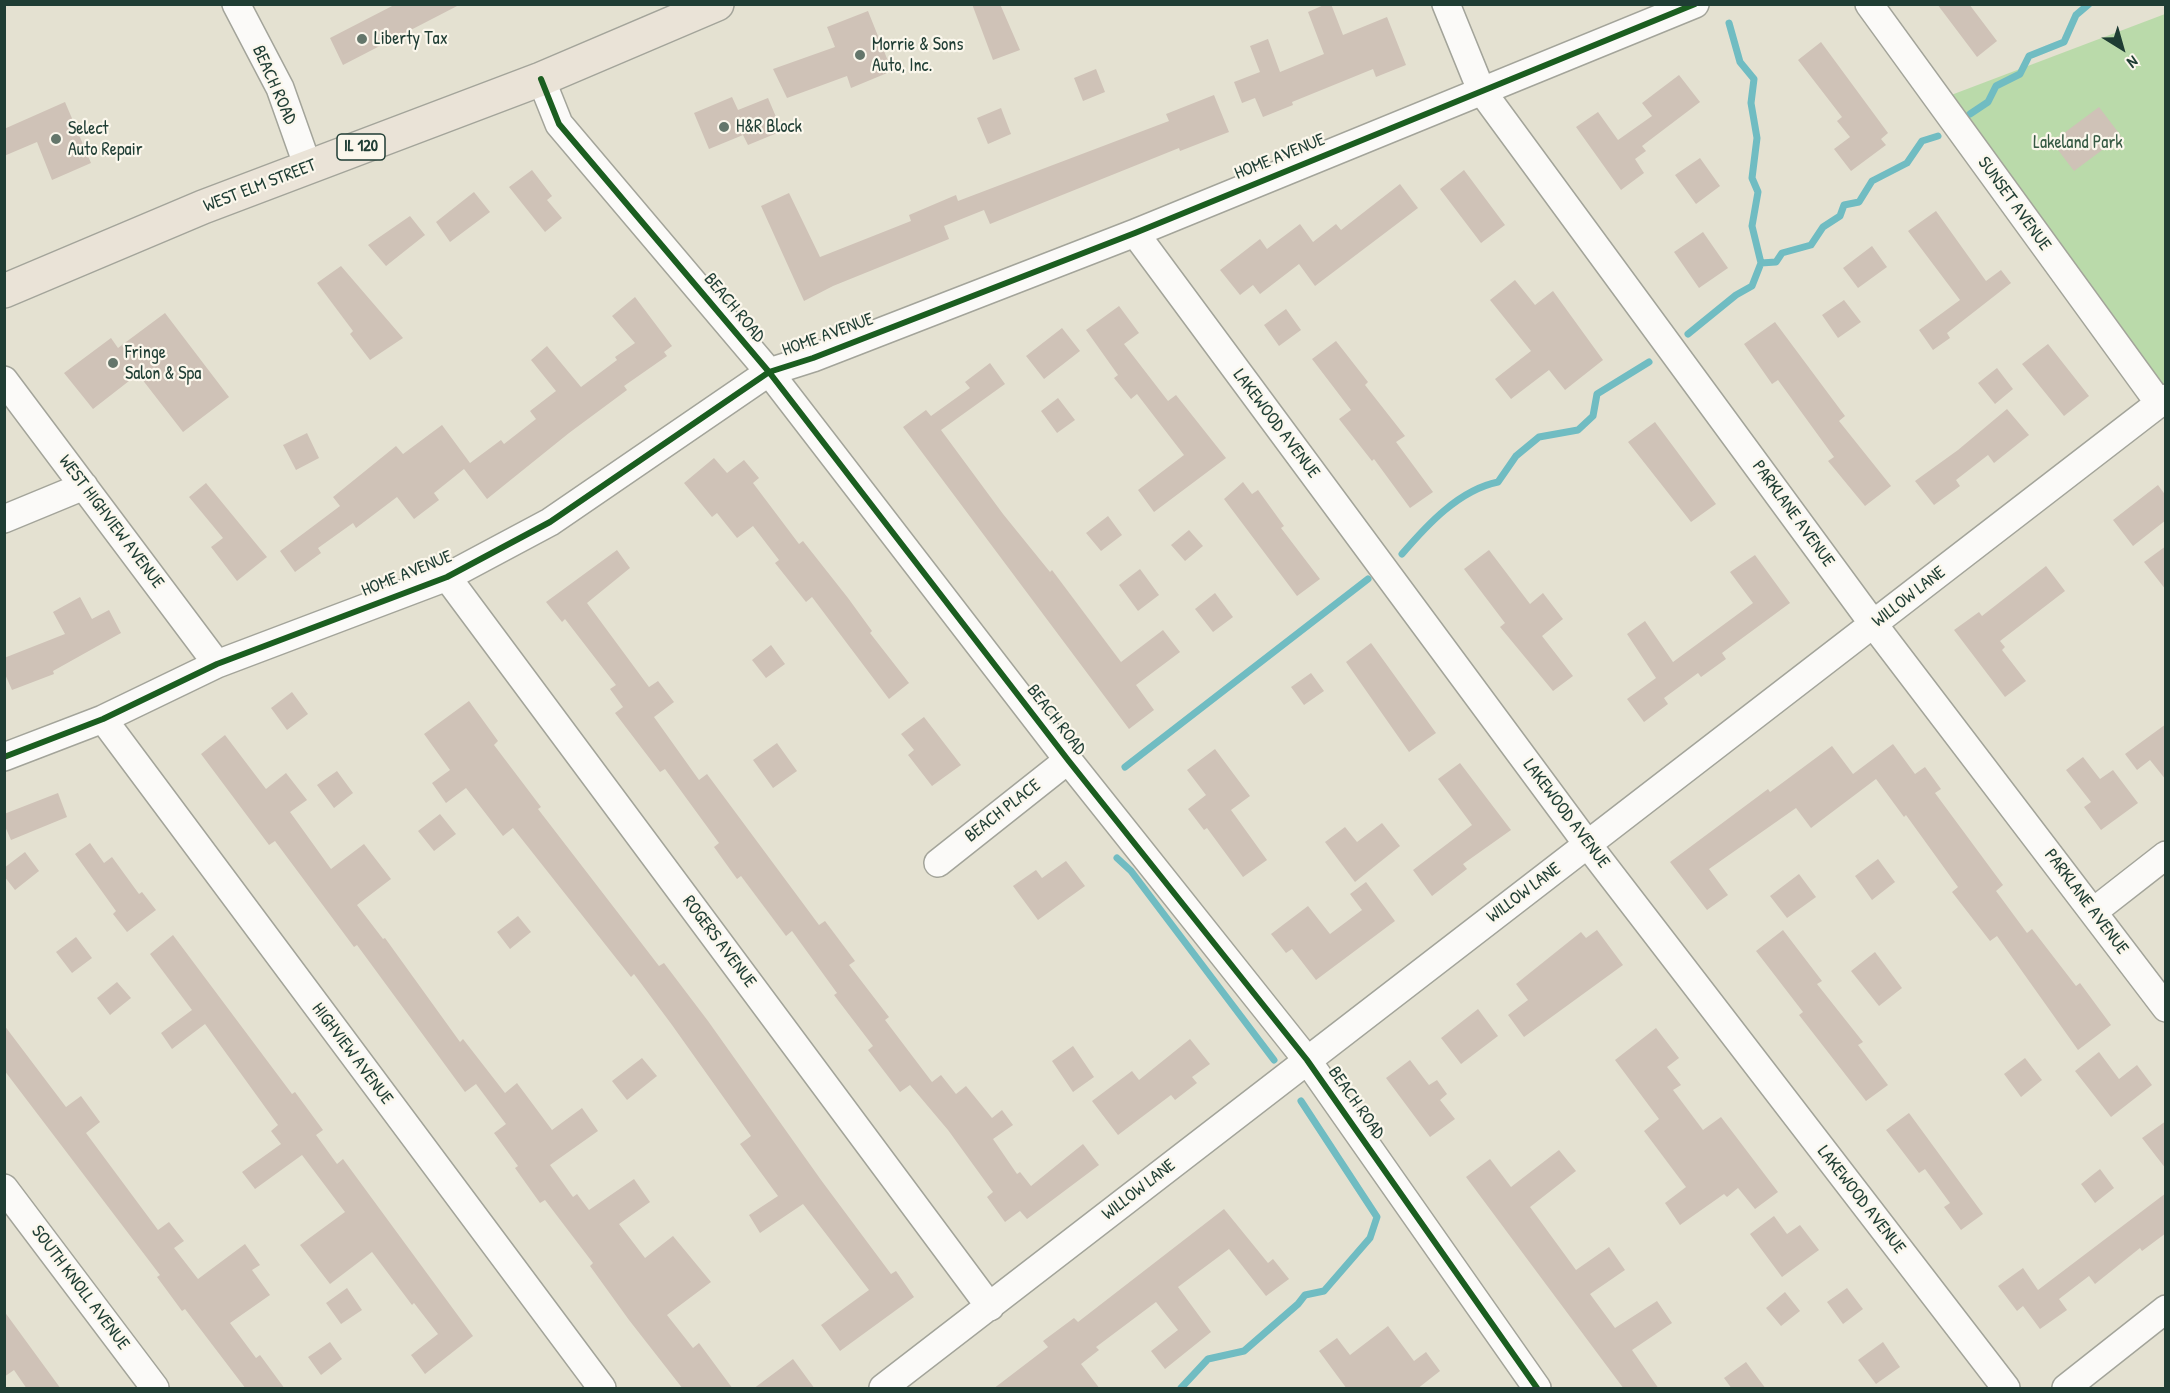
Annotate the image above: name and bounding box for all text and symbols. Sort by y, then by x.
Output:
north arrow [2092,18,2152,78]
place label: Liberty Tax [374,28,448,50]
marker: Liberty Tax [355,32,369,46]
place label: Morrie & Sons Auto, Inc. [872,34,963,76]
street label: BEACH ROAD [247,42,301,128]
marker: Morrie & Sons Auto, Inc. [853,48,867,62]
text: N [2123,51,2143,74]
place label: H&R Block [736,116,802,138]
place label: Select Auto Repair [68,118,143,160]
marker: H&R Block [717,120,731,134]
street label: HOME AVENUE [1232,129,1328,185]
marker: Select Auto Repair [49,132,63,146]
park label: Lakeland Park [2033,132,2123,154]
road number: IL 120 [337,134,385,160]
street label: SUNSET AVENUE [1973,153,2055,255]
street label: WEST ELM STREET [201,155,319,217]
street label: BEACH ROAD [699,269,769,347]
street label: HOME AVENUE [779,309,877,361]
place label: Fringe Salon & Spa [125,342,201,385]
marker: Fringe Salon & Spa [106,356,120,370]
street label: LAKEWOOD AVENUE [1228,365,1324,483]
street label: WEST HIGHVIEW AVENUE [54,451,168,593]
street label: PARKLANE AVENUE [1747,456,1839,572]
street label: HOME AVENUE [359,546,455,602]
street label: WILLOW LANE [1868,562,1950,632]
street label: BEACH ROAD [1022,680,1090,760]
street label: LAKEWOOD AVENUE [1518,755,1614,873]
street label: BEACH PLACE [961,775,1045,847]
street label: PARKLANE AVENUE [2039,845,2133,959]
street label: WILLOW LANE [1483,858,1565,928]
street label: ROGERS AVENUE [677,892,761,992]
street label: HIGHVIEW AVENUE [307,999,397,1109]
street label: BEACH ROAD [1323,1062,1389,1144]
street label: LAKEWOOD AVENUE [1812,1142,1910,1258]
street label: WILLOW LANE [1098,1155,1180,1225]
street label: SOUTH KNOLL AVENUE [26,1222,134,1354]

